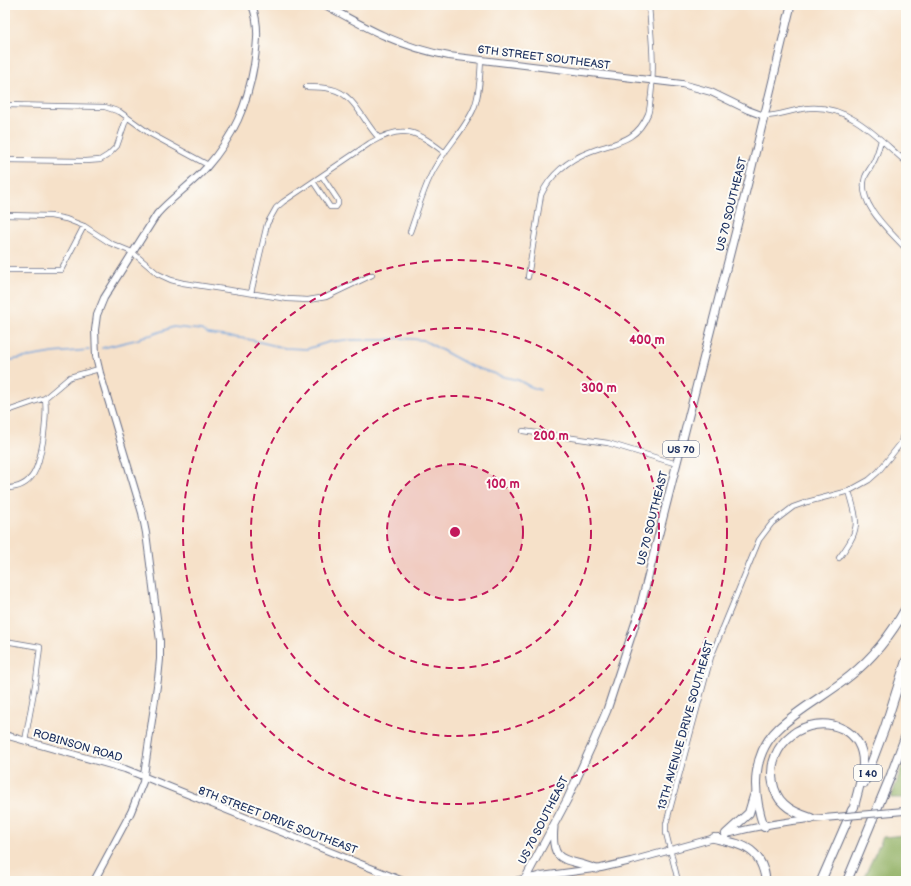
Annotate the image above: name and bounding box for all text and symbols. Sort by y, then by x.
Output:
street label: 6TH STREET SOUTHEAST [477,43,611,72]
street label: US 70 SOUTHEAST [713,155,750,253]
text: 400 m [629,333,665,348]
text: 300 m [581,381,617,396]
text: 200 m [533,429,569,444]
road number: US 70 [663,441,699,457]
street label: US 70 SOUTHEAST [634,469,671,567]
text: 100 m [486,477,520,492]
centre of rings [448,525,462,539]
street label: 13TH AVENUE DRIVE SOUTHEAST [655,638,716,811]
street label: ROBINSON ROAD [32,727,124,764]
road number: I 40 [854,765,882,781]
street label: US 70 SOUTHEAST [516,774,571,866]
street label: 8TH STREET DRIVE SOUTHEAST [196,784,360,857]

